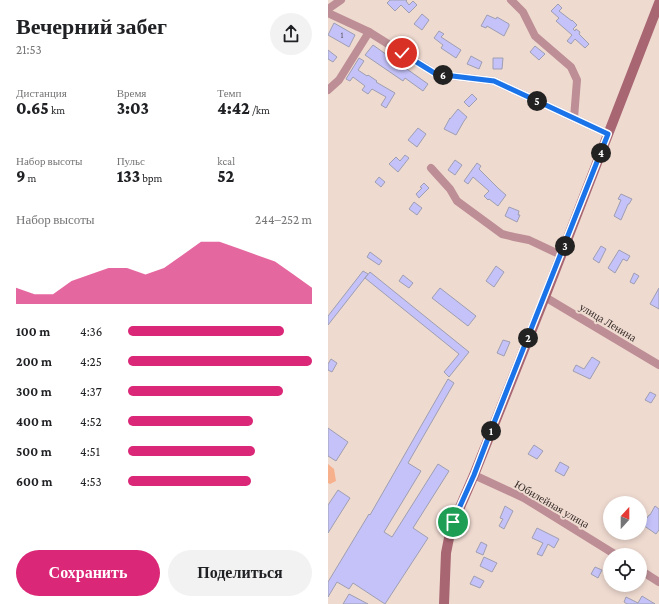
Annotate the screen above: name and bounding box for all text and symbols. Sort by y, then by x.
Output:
button: share [270,13,312,55]
text: Вечерний забег [16,14,167,39]
house number: 1 [341,30,344,40]
pin [385,36,419,70]
text: 21:53 [16,42,42,57]
icon: check [391,42,413,64]
pin: 6 [433,65,453,85]
text: 6 [440,69,446,81]
text: Дистанция [16,87,67,99]
text: Время [117,87,146,99]
text: Темп [217,87,241,99]
pin: 5 [527,91,547,111]
text: 5 [534,95,540,107]
text: 0.65 [16,99,49,118]
text: 3:03 [117,99,149,118]
text: 4:42 [217,99,250,118]
text: km [49,104,65,116]
text: /km [250,104,270,116]
pin: 4 [591,143,611,163]
text: 4 [598,147,604,159]
text: Набор высоты [16,155,83,167]
text: Пульс [117,155,145,167]
text: kcal [217,155,235,167]
text: 9 [16,167,26,186]
text: 133 [117,167,140,186]
text: 52 [217,167,235,186]
text: m [26,172,36,184]
text: bpm [140,172,162,184]
text: Набор высоты [16,212,95,227]
text: 244–252 m [255,212,312,227]
pin: 3 [555,236,575,256]
text: 3 [562,240,568,252]
street label: улица Ленина [577,300,639,344]
text: 100 m [16,324,50,339]
text: 4:36 [80,324,102,339]
pin: 2 [518,328,538,348]
text: 2 [525,332,531,344]
text: 200 m [16,354,52,369]
text: 4:25 [80,354,102,369]
text: 300 m [16,384,52,399]
text: 4:37 [80,384,102,399]
text: 400 m [16,414,52,429]
text: 4:52 [80,414,102,429]
pin: 1 [481,421,501,441]
text: 1 [489,425,493,437]
text: 500 m [16,444,52,459]
text: 4:51 [80,444,100,459]
text: 600 m [16,474,52,489]
text: 4:53 [80,474,102,489]
street label: Юбилейная улица [513,478,592,530]
north arrow [603,496,647,540]
map controls [603,496,647,592]
pin [436,505,470,539]
icon: arrive [442,511,464,533]
button: locate [603,548,647,592]
button: Сохранить [16,550,160,596]
button: Поделиться [168,550,312,596]

